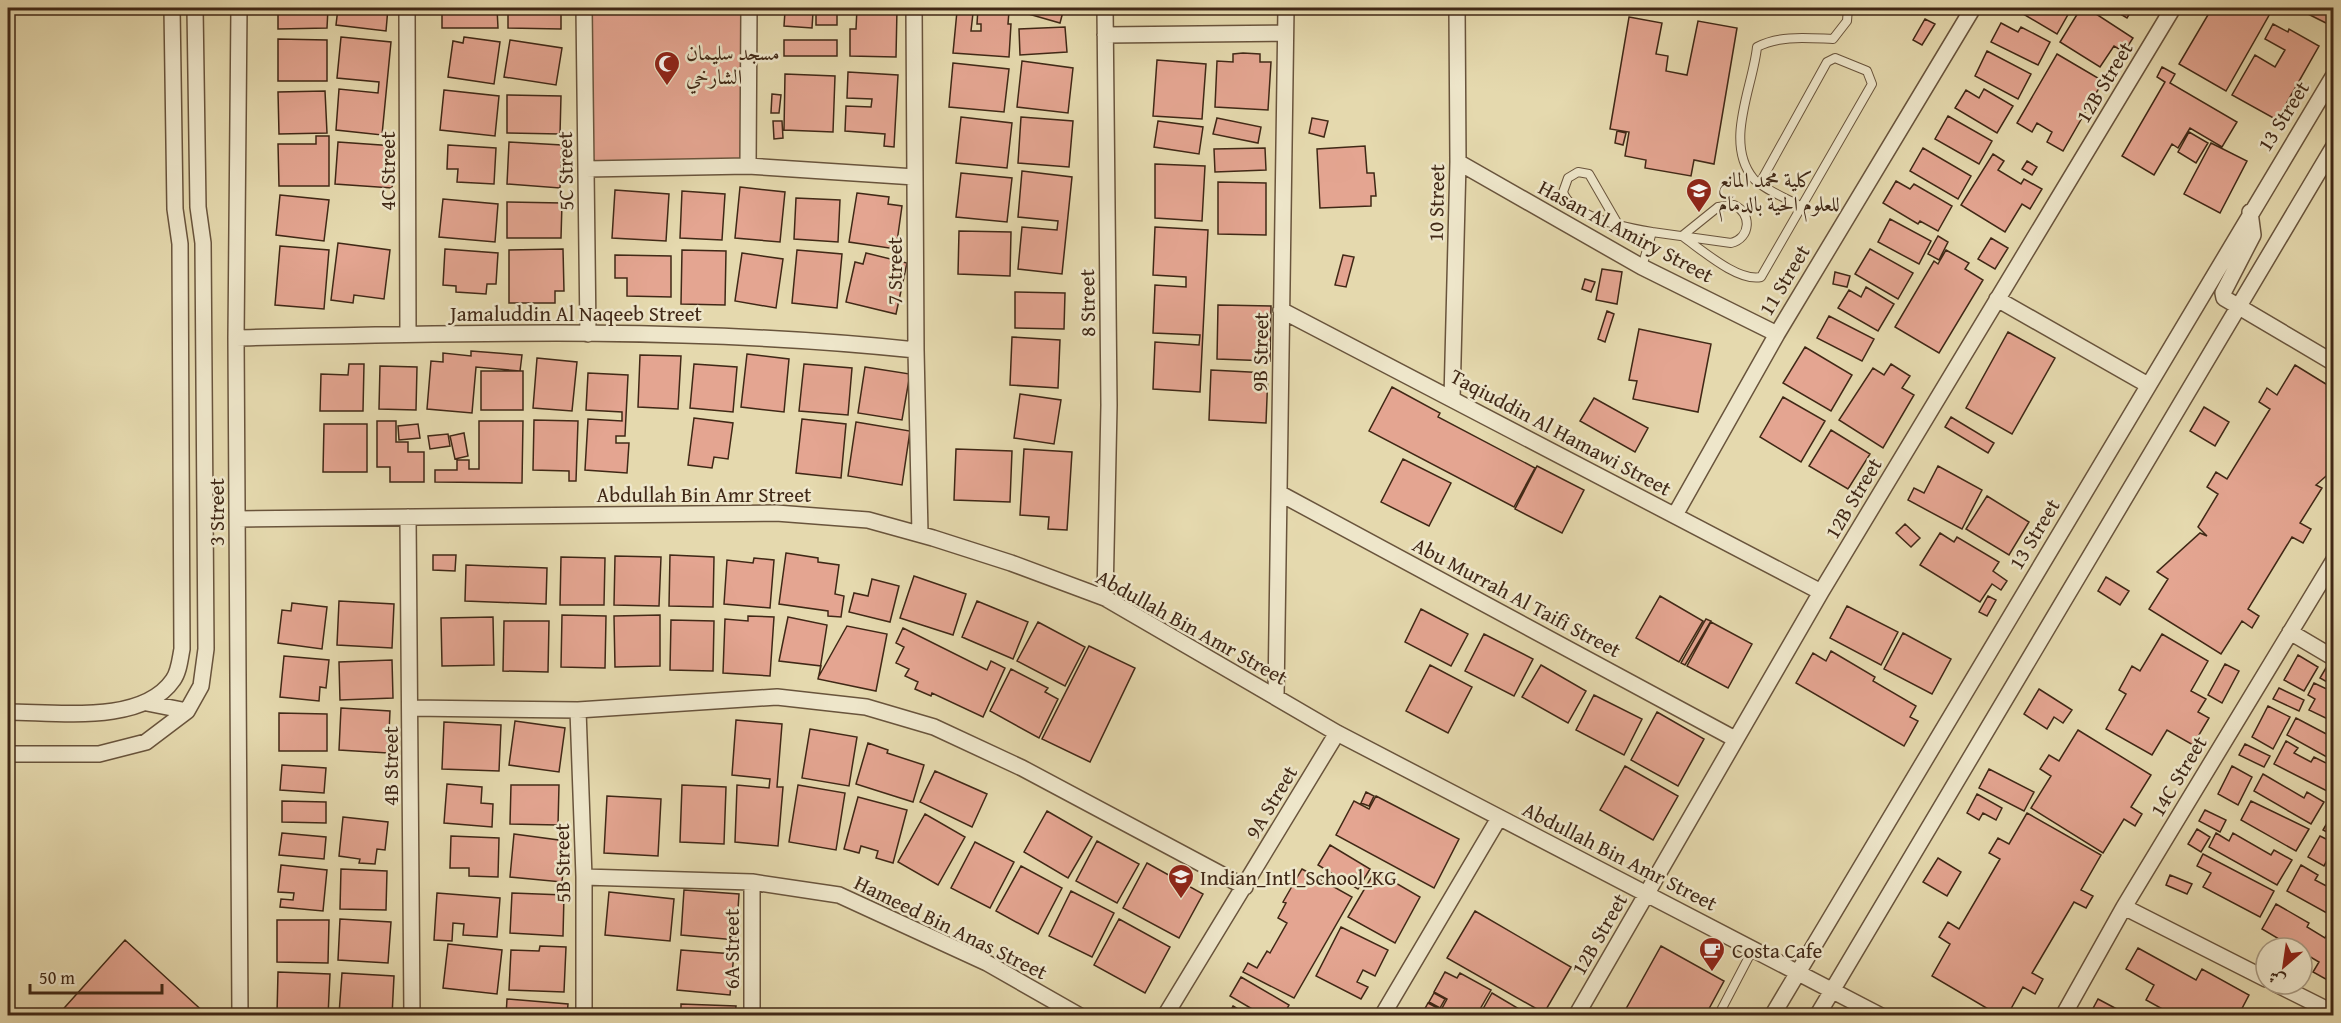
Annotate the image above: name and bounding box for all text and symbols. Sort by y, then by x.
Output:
street label: 12B Street [2068,35,2141,129]
place label: مسجد سليمان الشارخي [686,37,780,94]
mosque icon: مسجد سليمان الشارخي [652,49,682,87]
street label: 13 Street [2249,74,2317,157]
street label: 4C Street [372,131,403,211]
street label: 5C Street [549,131,581,211]
street label: 10 Street [1420,163,1452,242]
place label: كلية محمد المانع للعلوم الحية بالدمام [1718,164,1840,222]
street label: Hasan Al Amiry Street [1533,172,1720,291]
school or university icon: كلية محمد المانع للعلوم الحية بالدمام [1684,176,1714,214]
street label: 7 Street [879,236,910,305]
street label: 11 Street [1751,238,1818,321]
street label: 8 Street [1071,268,1103,337]
street label: Jamaluddin Al Naqeeb Street [447,298,703,329]
street label: 9B Street [1244,311,1276,392]
street label: Taqiuddin Al Hamawi Street [1445,360,1678,504]
street label: 12B Street [1817,451,1890,545]
street label: 3 Street [201,477,232,546]
street label: Abdullah Bin Amr Street [597,479,812,510]
street label: 13 Street [2001,492,2068,575]
street label: Abu Murrah Al Taifi Street [1407,529,1627,665]
street label: Abdullah Bin Amr Street [1091,561,1294,693]
street label: 4B Street [375,726,406,806]
street label: 14C Street [2142,729,2215,822]
street label: 9A Street [1237,759,1305,845]
street label: Abdullah Bin Amr Street [1517,793,1723,919]
street label: 5B Street [546,822,578,903]
school or university icon: Indian_Intl_School_KG [1166,862,1196,900]
place label: Indian_Intl_School_KG [1200,862,1397,893]
street label: Hameed Bin Anas Street [849,867,1053,988]
street label: 12B Street [1563,887,1635,981]
street label: 6A Street [716,908,747,989]
cafe icon: Costa Cafe [1697,935,1727,973]
place label: Costa Cafe [1732,935,1823,966]
north arrow [2254,936,2314,996]
scale bar [30,957,162,995]
text: 50 m [39,964,75,991]
text: ش [2264,965,2289,993]

